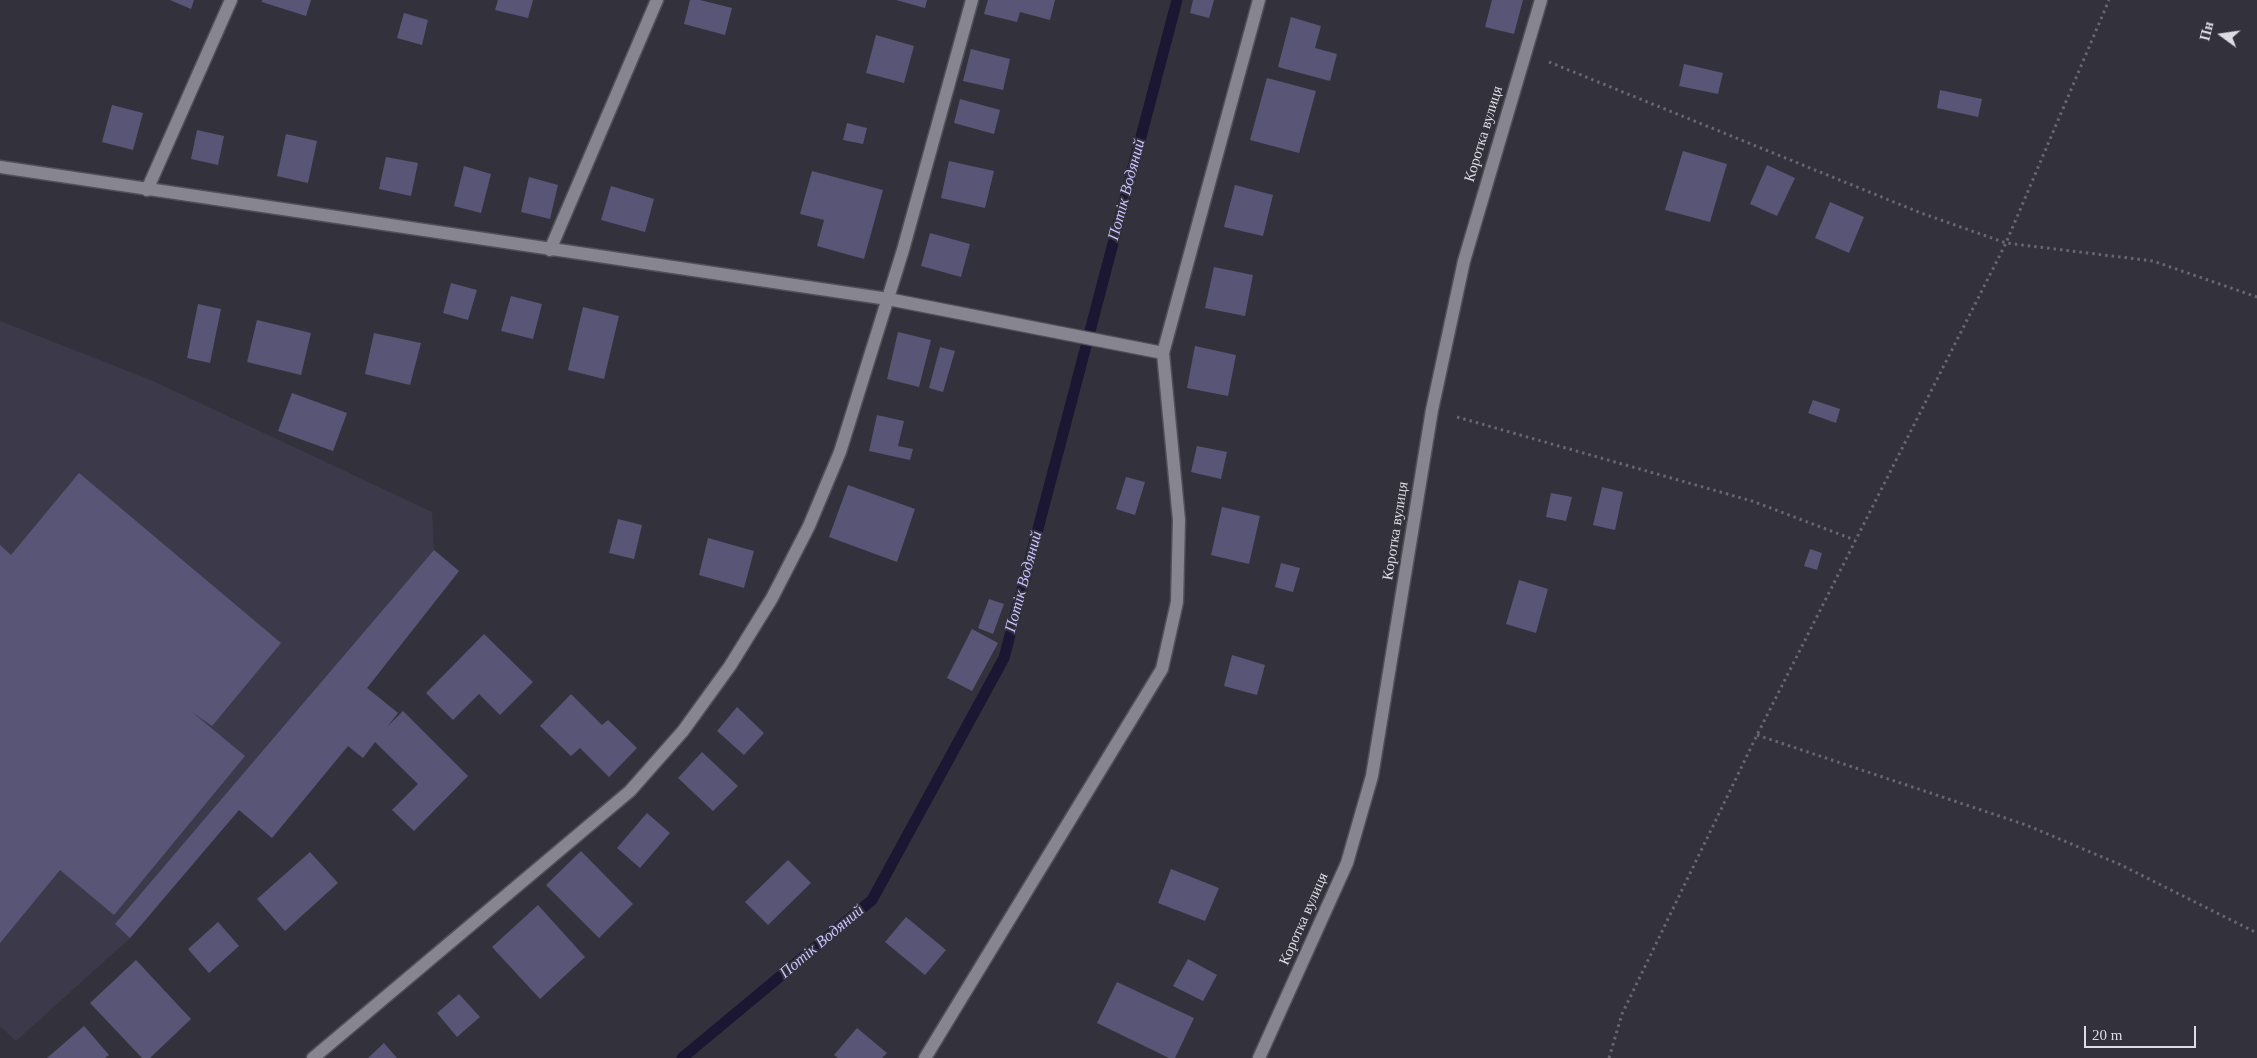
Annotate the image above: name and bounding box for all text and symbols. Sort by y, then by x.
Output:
north arrow [2197,10,2247,60]
text: Пн [2197,20,2217,42]
street label: Коротка вулиця [1461,84,1507,184]
water label: Потік Водяний [1104,137,1150,243]
street label: Коротка вулиця [1379,480,1413,582]
water label: Потік Водяний [1001,529,1047,635]
street label: Коротка вулиця [1276,870,1332,968]
water label: Потік Водяний [776,901,868,983]
scale bar [2087,1016,2200,1048]
text: 20 m [2092,1027,2122,1043]

